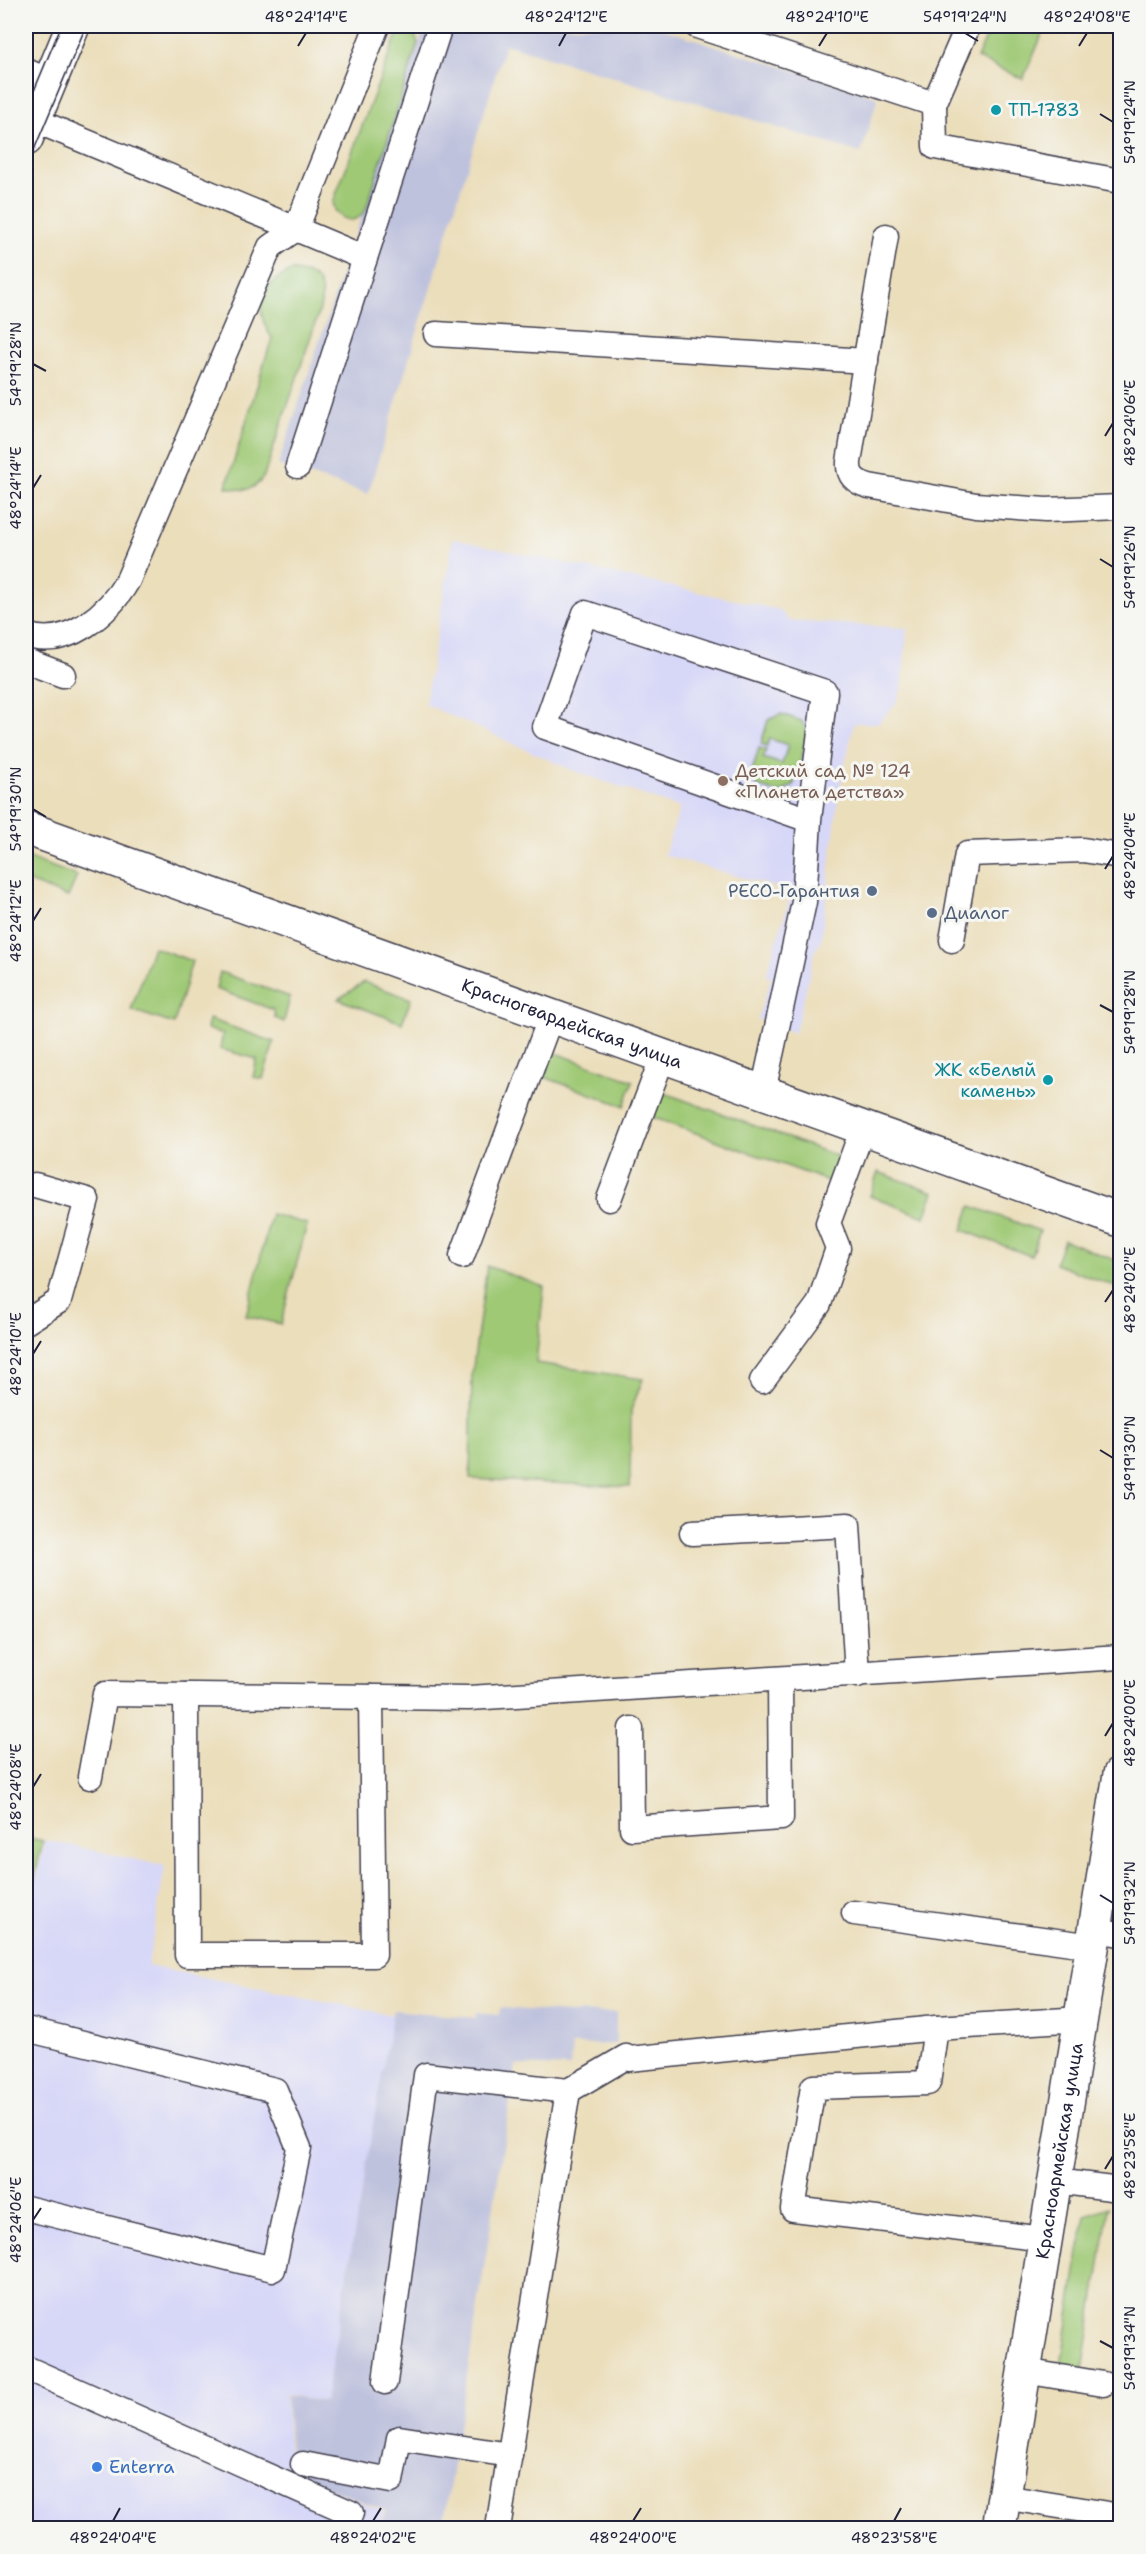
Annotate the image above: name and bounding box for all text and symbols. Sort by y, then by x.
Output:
text: 48°24'14"E [264,7,348,27]
text: 48°24'12"E [524,7,608,27]
text: 48°24'10"E [785,7,869,27]
text: 54°19'24"N [923,7,1007,27]
text: 48°24'08"E [1043,7,1131,27]
text: 54°19'24"N [1120,80,1140,164]
place label: ТП-1783 [1008,98,1080,122]
marker: ТП-1783 [989,103,1003,117]
text: 54°19'28"N [6,322,26,406]
text: 48°24'06"E [1120,380,1140,466]
text: 48°24'14"E [6,446,26,530]
text: 54°19'26"N [1120,525,1140,609]
place label: Детский сад № 124 «Планета детства» [735,759,911,804]
text: 54°19'30"N [6,767,26,851]
marker: Детский сад № 124 «Планета детства» [716,774,730,788]
text: 48°24'04"E [1120,812,1140,900]
text: 48°24'12"E [6,879,26,963]
place label: РЕСО-Гарантия [728,879,860,903]
marker: РЕСО-Гарантия [865,884,879,898]
place label: Диалог [944,901,1009,925]
marker: Диалог [925,906,939,920]
text: 54°19'28"N [1120,970,1140,1054]
street label: Красногвардейская улица [458,973,686,1074]
place label: ЖК «Белый камень» [935,1058,1036,1103]
marker: ЖК «Белый камень» [1041,1073,1055,1087]
text: 48°24'02"E [1120,1247,1140,1333]
text: 48°24'10"E [6,1312,26,1396]
text: 54°19'30"N [1120,1416,1140,1500]
text: 48°24'00"E [1120,1679,1140,1767]
text: 48°24'08"E [6,1743,26,1831]
text: 54°19'32"N [1120,1861,1140,1945]
street label: Красноармейская улица [1030,2041,1089,2261]
text: 48°23'58"E [1120,2113,1140,2199]
text: 48°24'06"E [6,2177,26,2263]
text: 54°19'34"N [1120,2306,1140,2390]
place label: Enterra [109,2455,174,2479]
marker: Enterra [90,2460,104,2474]
text: 48°24'04"E [69,2528,157,2548]
text: 48°24'02"E [330,2528,416,2548]
text: 48°24'00"E [589,2528,677,2548]
text: 48°23'58"E [851,2528,937,2548]

